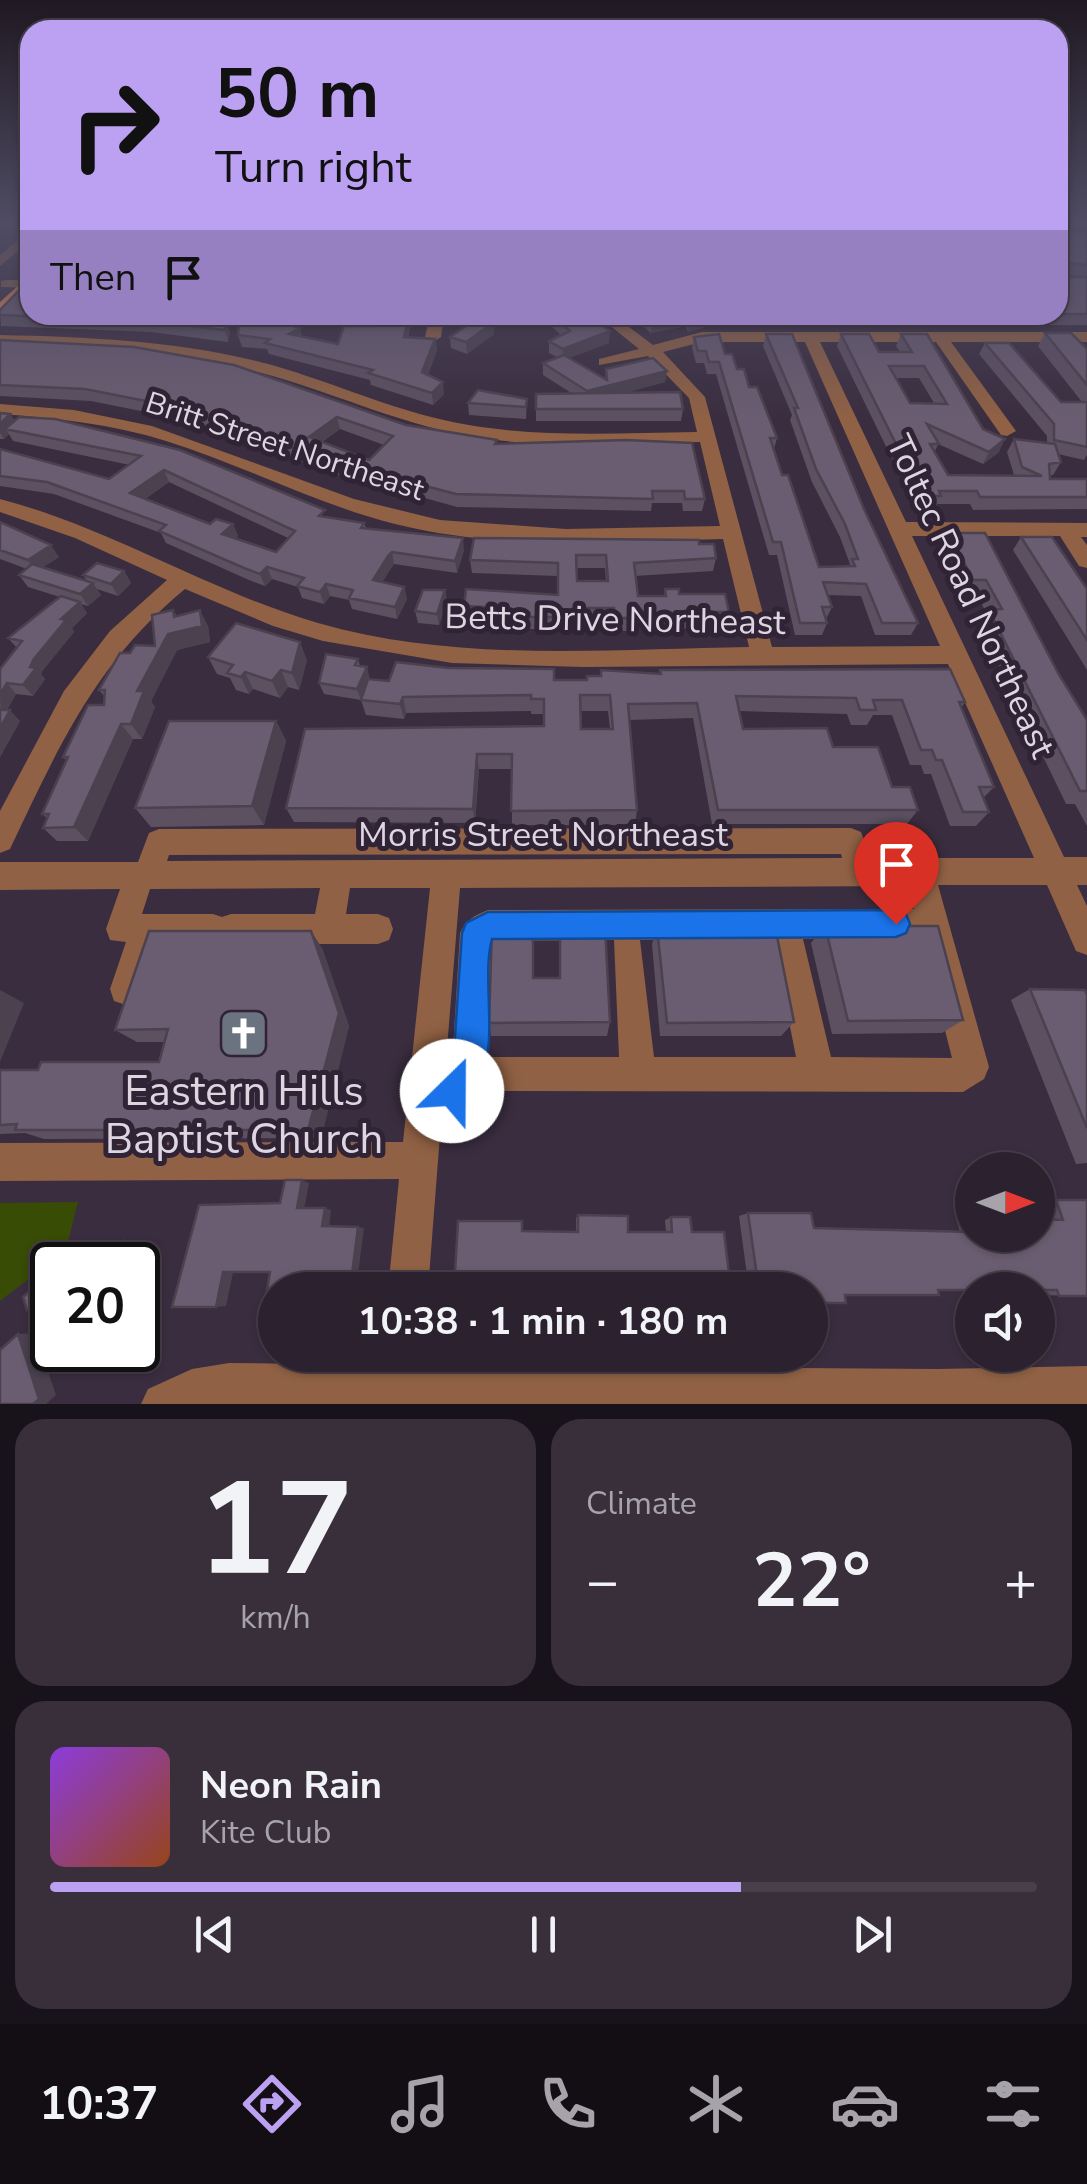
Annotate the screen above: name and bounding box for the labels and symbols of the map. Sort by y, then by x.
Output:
street label: Britt Street Northeast [140,382,430,511]
street label: Toltec Road Northeast [875,427,1066,766]
street label: Betts Drive Northeast [444,593,787,646]
street label: Morris Street Northeast [358,811,729,858]
pin [854,822,939,925]
church icon: Eastern Hills Baptist Church [218,1008,270,1060]
position arrow [400,1039,504,1143]
place label: Eastern Hills Baptist Church [105,1063,383,1168]
north arrow [955,1152,1055,1252]
speed limit sign: 20 [30,1242,160,1372]

